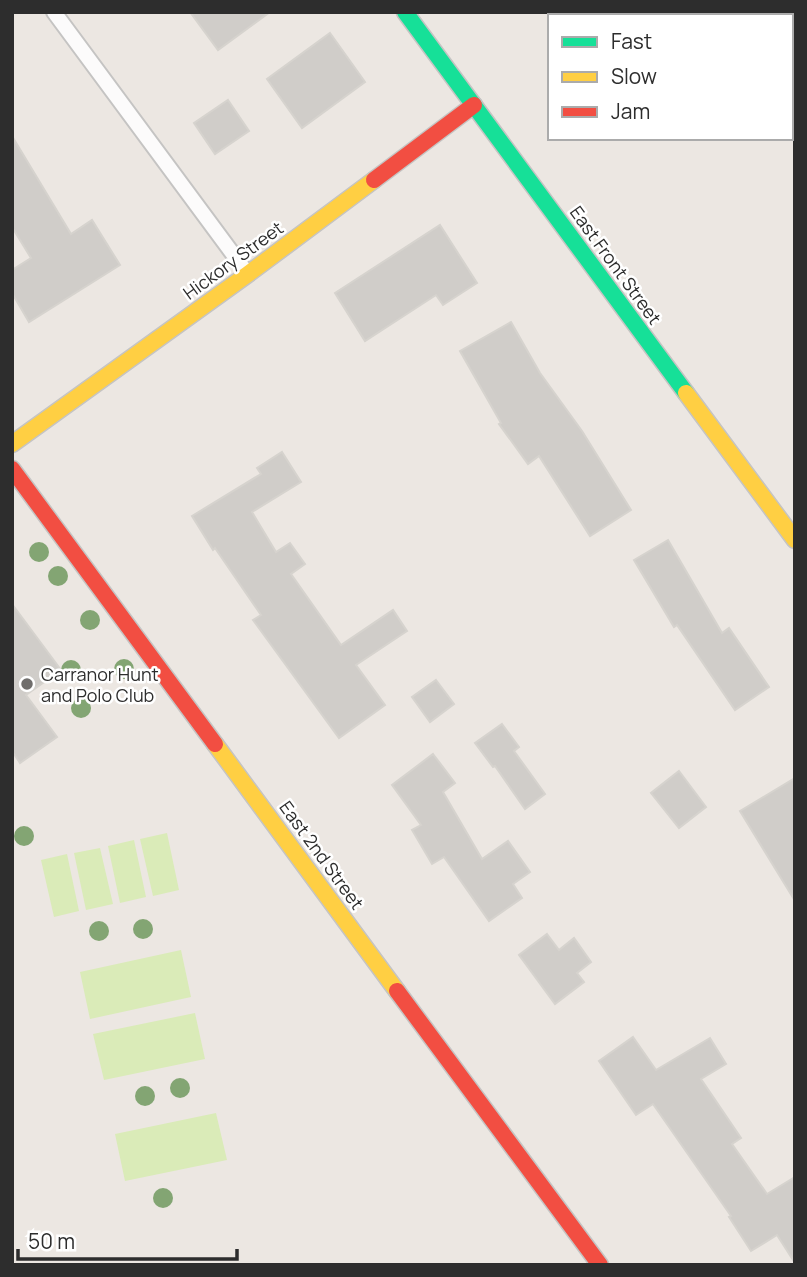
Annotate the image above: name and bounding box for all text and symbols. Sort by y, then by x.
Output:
legend [548,14,793,140]
text: Fast [611,27,652,55]
text: Slow [611,62,657,90]
text: Jam [611,97,650,125]
street label: East Front Street [565,201,667,329]
street label: Hickory Street [178,216,288,304]
place label: Carranor Hunt and Polo Club [41,662,159,707]
marker: Carranor Hunt and Polo Club [19,676,35,692]
street label: East 2nd Street [275,796,369,914]
scale bar [18,1218,236,1262]
text: 50 m [28,1227,75,1255]

